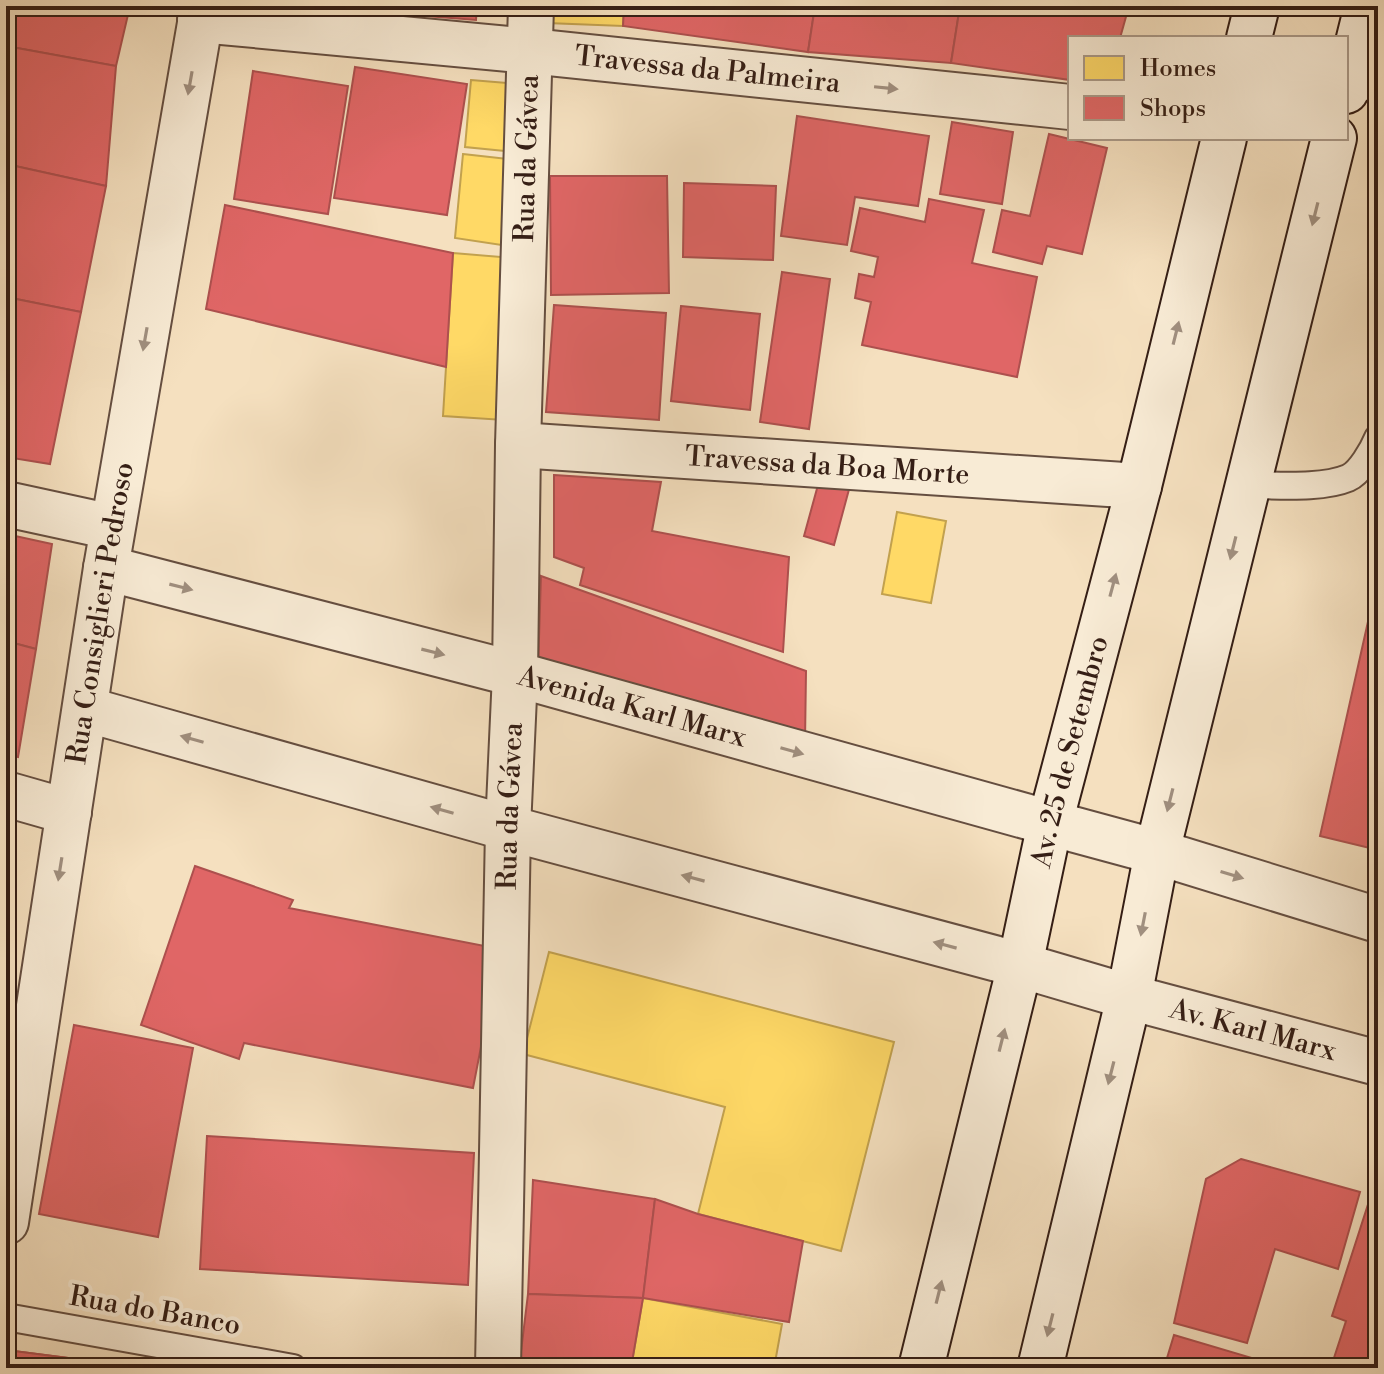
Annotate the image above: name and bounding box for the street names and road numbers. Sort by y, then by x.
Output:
street label: Travessa da Palmeira [573,38,843,101]
street label: Rua da Gávea [507,73,546,243]
street label: Travessa da Boa Morte [684,439,971,492]
street label: Rua Consiglieri Pedroso [59,460,141,767]
street label: Av. 25 de Setembro [1023,632,1116,872]
street label: Avenida Karl Marx [513,658,751,755]
street label: Rua da Gávea [489,721,530,890]
street label: Av. Karl Marx [1165,991,1341,1069]
street label: Rua do Banco [67,1279,243,1343]

